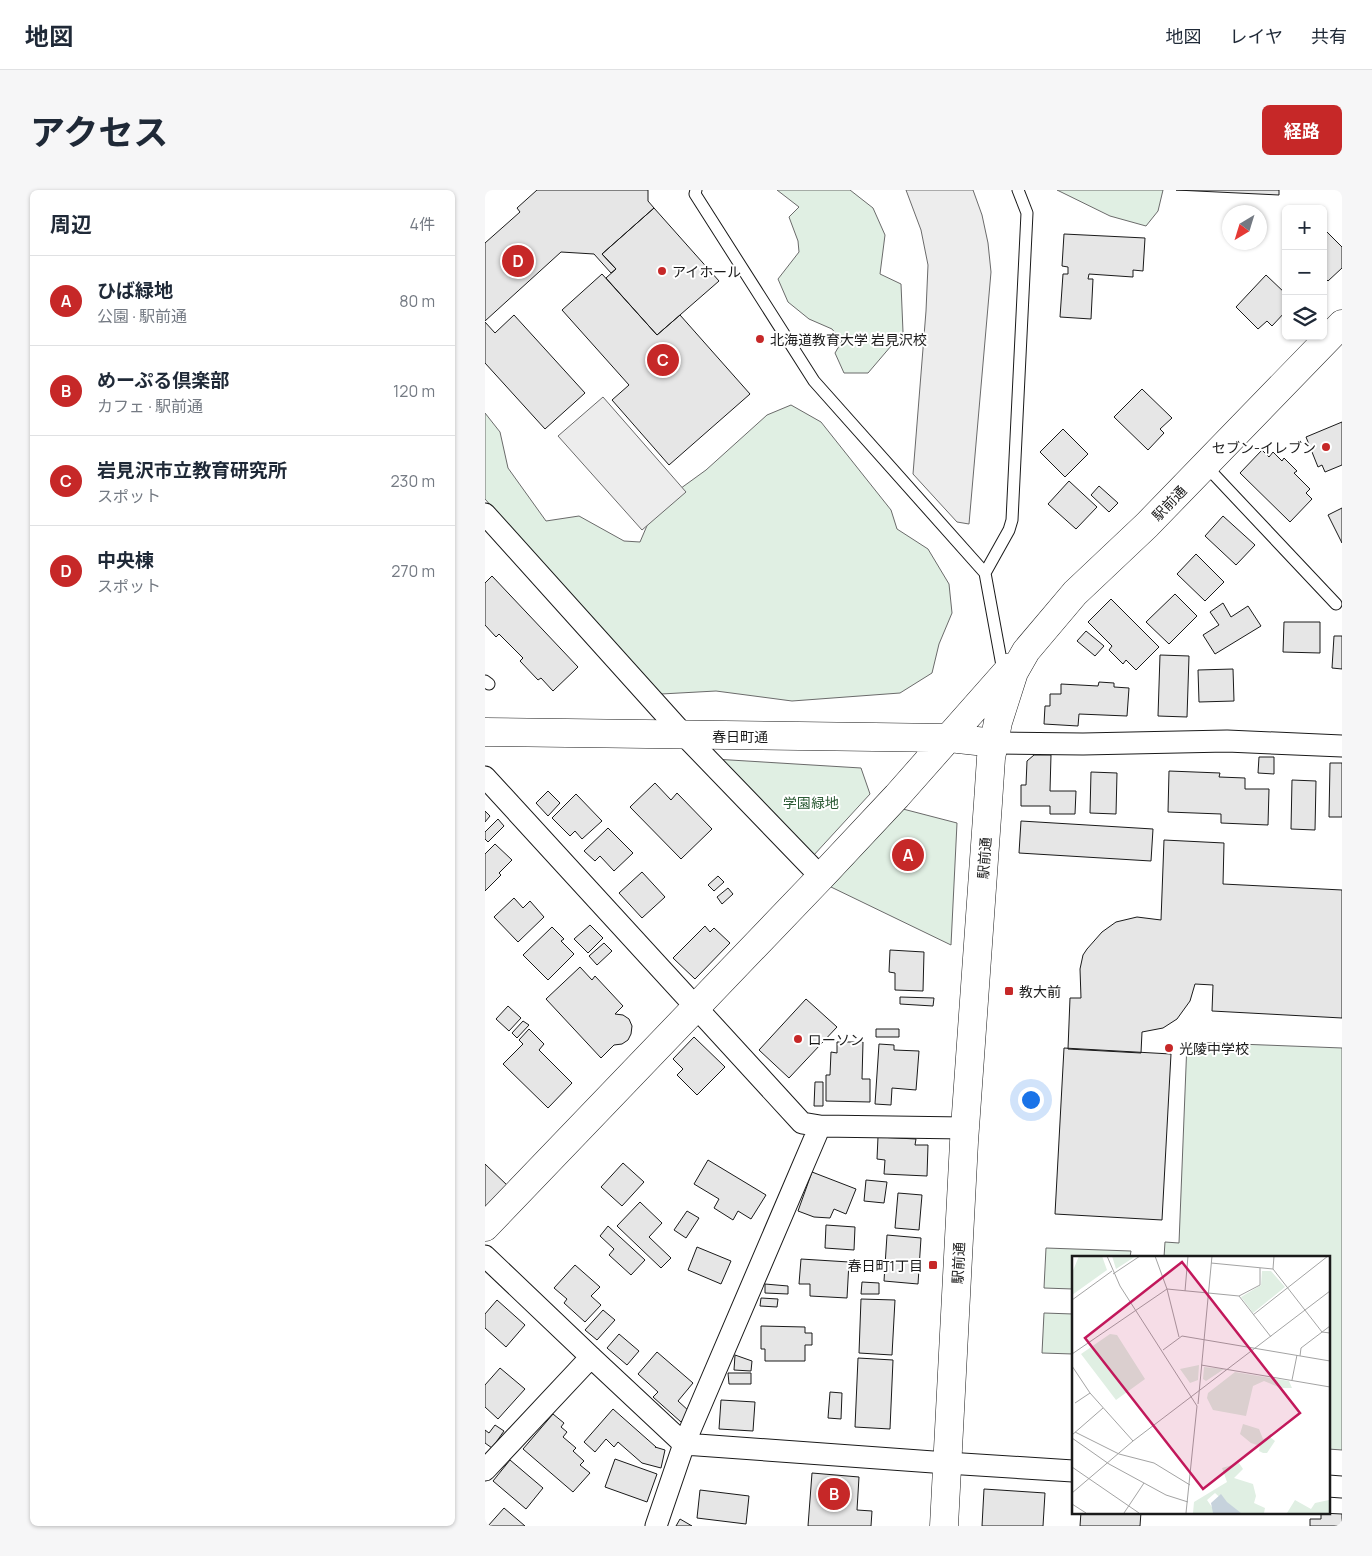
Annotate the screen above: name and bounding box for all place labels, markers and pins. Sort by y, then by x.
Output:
pin: D [502,242,534,280]
place label: アイホール [672,262,741,281]
marker: アイホール [656,265,668,277]
place label: 北海道教育大学 岩見沢校 [770,330,927,349]
marker: 北海道教育大学 岩見沢校 [754,333,766,345]
pin: C [647,341,679,379]
place label: セブン-イレブン [1212,438,1316,457]
marker: セブン-イレブン [1320,441,1332,453]
pin: A [892,836,924,874]
place label: 教大前 [1019,982,1061,1001]
marker: 教大前 [1003,985,1015,997]
place label: ローソン [808,1030,864,1049]
marker: ローソン [792,1033,804,1045]
place label: 光陵中学校 [1179,1039,1249,1058]
marker: 光陵中学校 [1163,1042,1175,1054]
place label: 春日町1丁目 [848,1256,923,1275]
marker: 春日町1丁目 [927,1259,939,1271]
pin: B [818,1475,850,1513]

